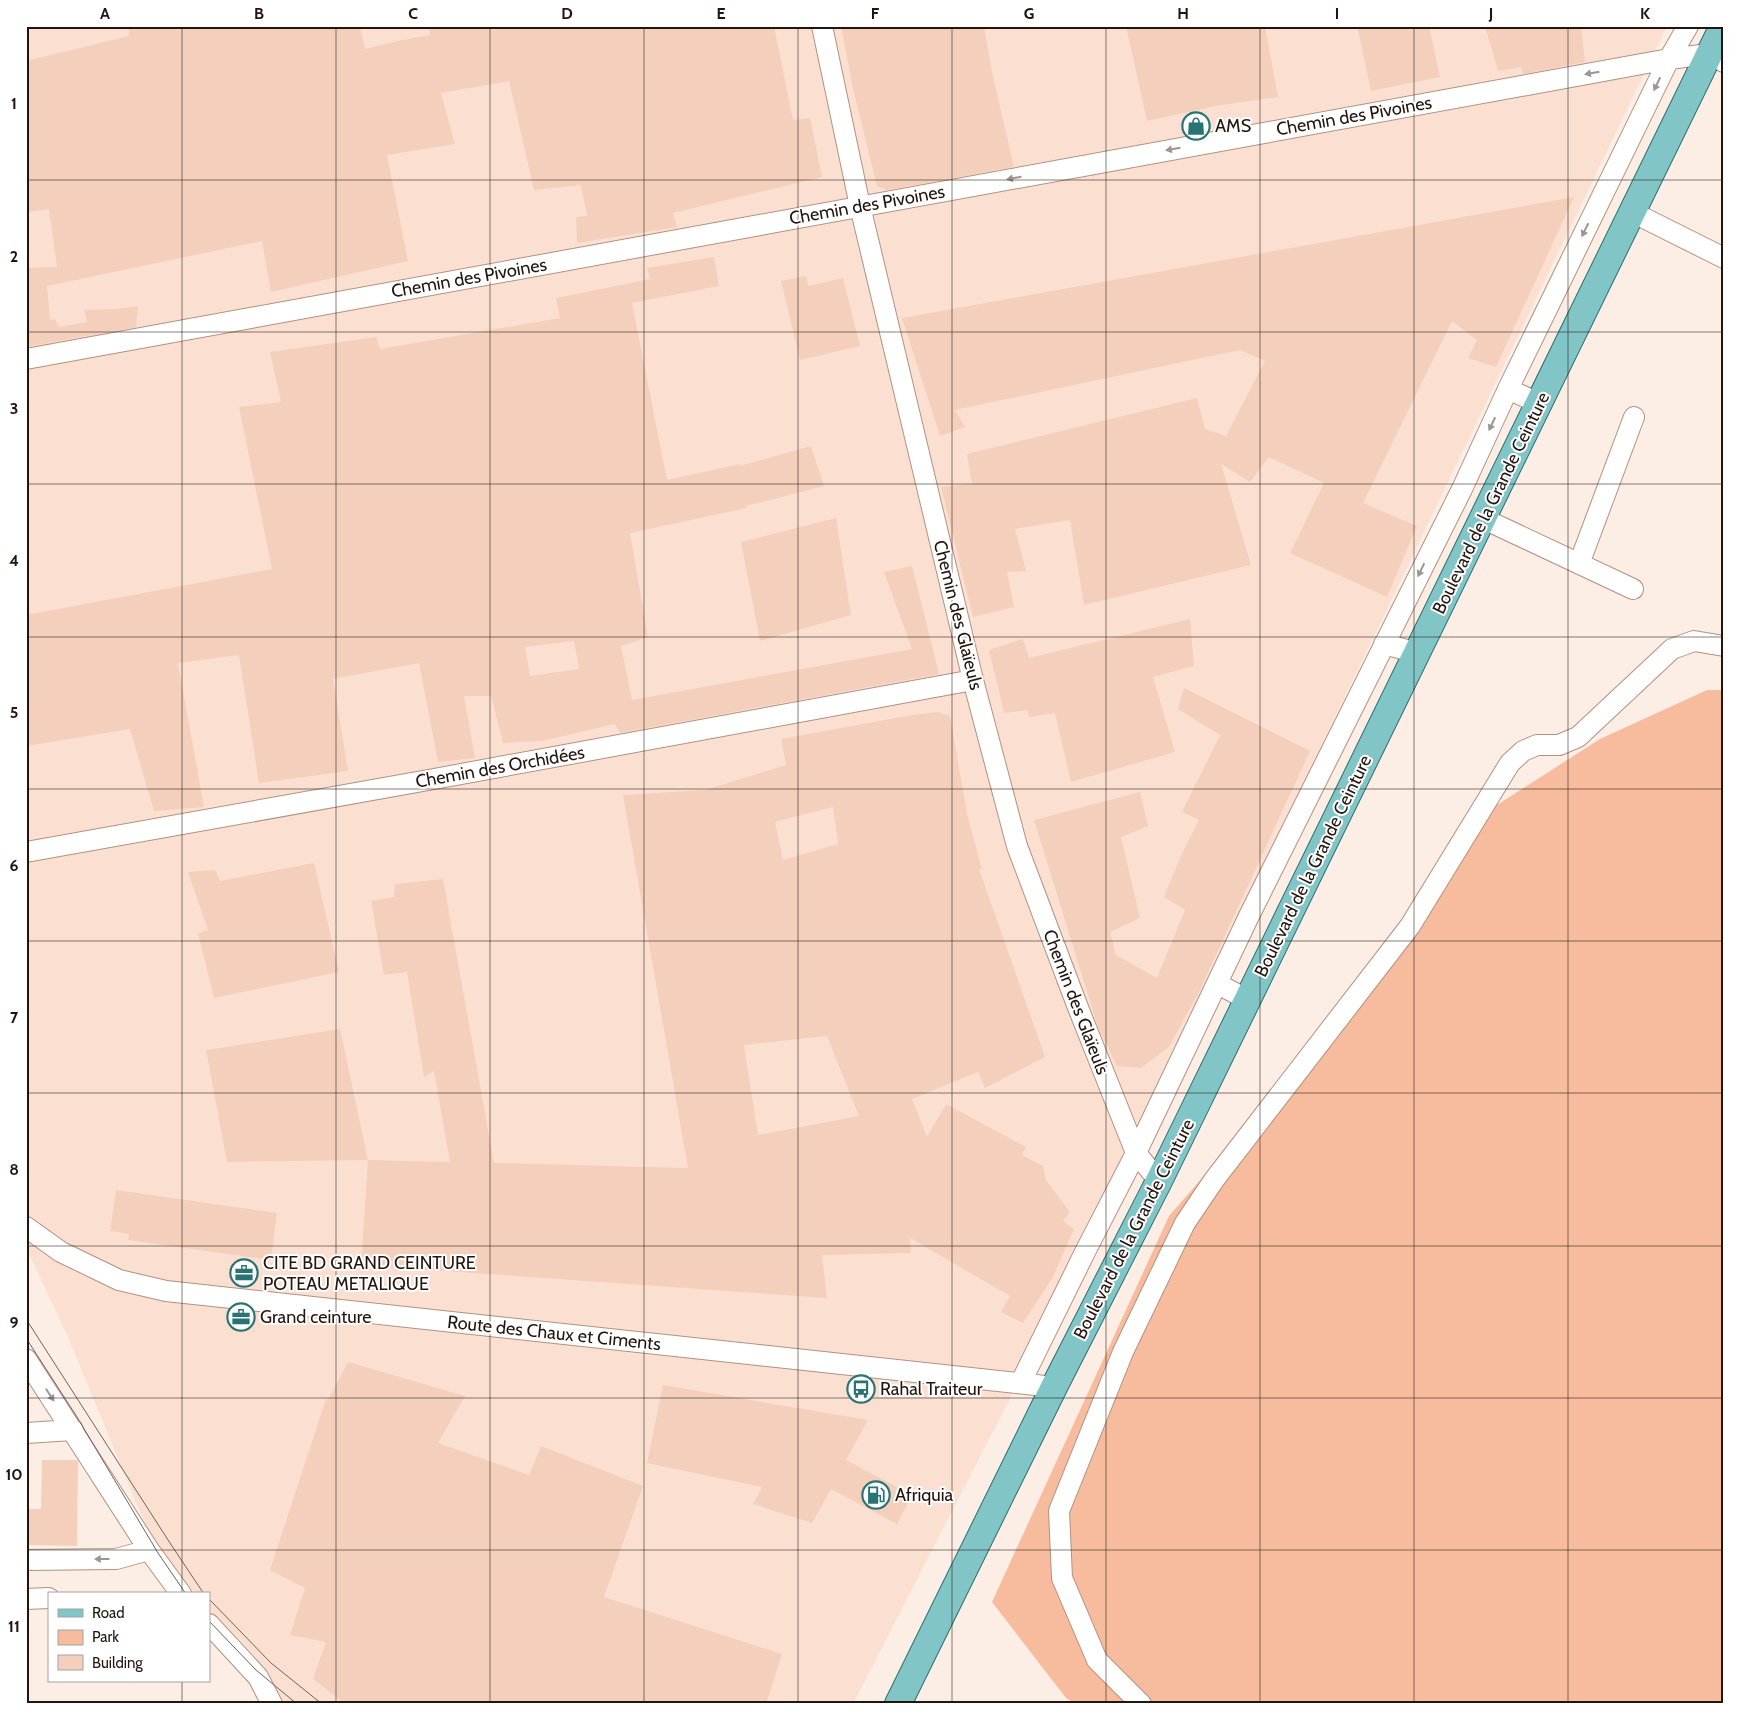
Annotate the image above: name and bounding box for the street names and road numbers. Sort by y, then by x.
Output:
street label: Chemin des Pivoines [1274,91,1434,141]
street label: Chemin des Pivoines [787,180,947,230]
street label: Chemin des Pivoines [389,253,549,303]
street label: Boulevard de la Grande Ceinture [1428,389,1554,617]
street label: Chemin des Glaïeuls [929,538,987,692]
street label: Chemin des Orchidées [414,741,586,793]
street label: Boulevard de la Grande Ceinture [1250,752,1376,980]
street label: Chemin des Glaïeuls [1038,926,1114,1078]
street label: Boulevard de la Grande Ceinture [1069,1115,1199,1343]
street label: Route des Chaux et Ciments [446,1311,662,1355]

